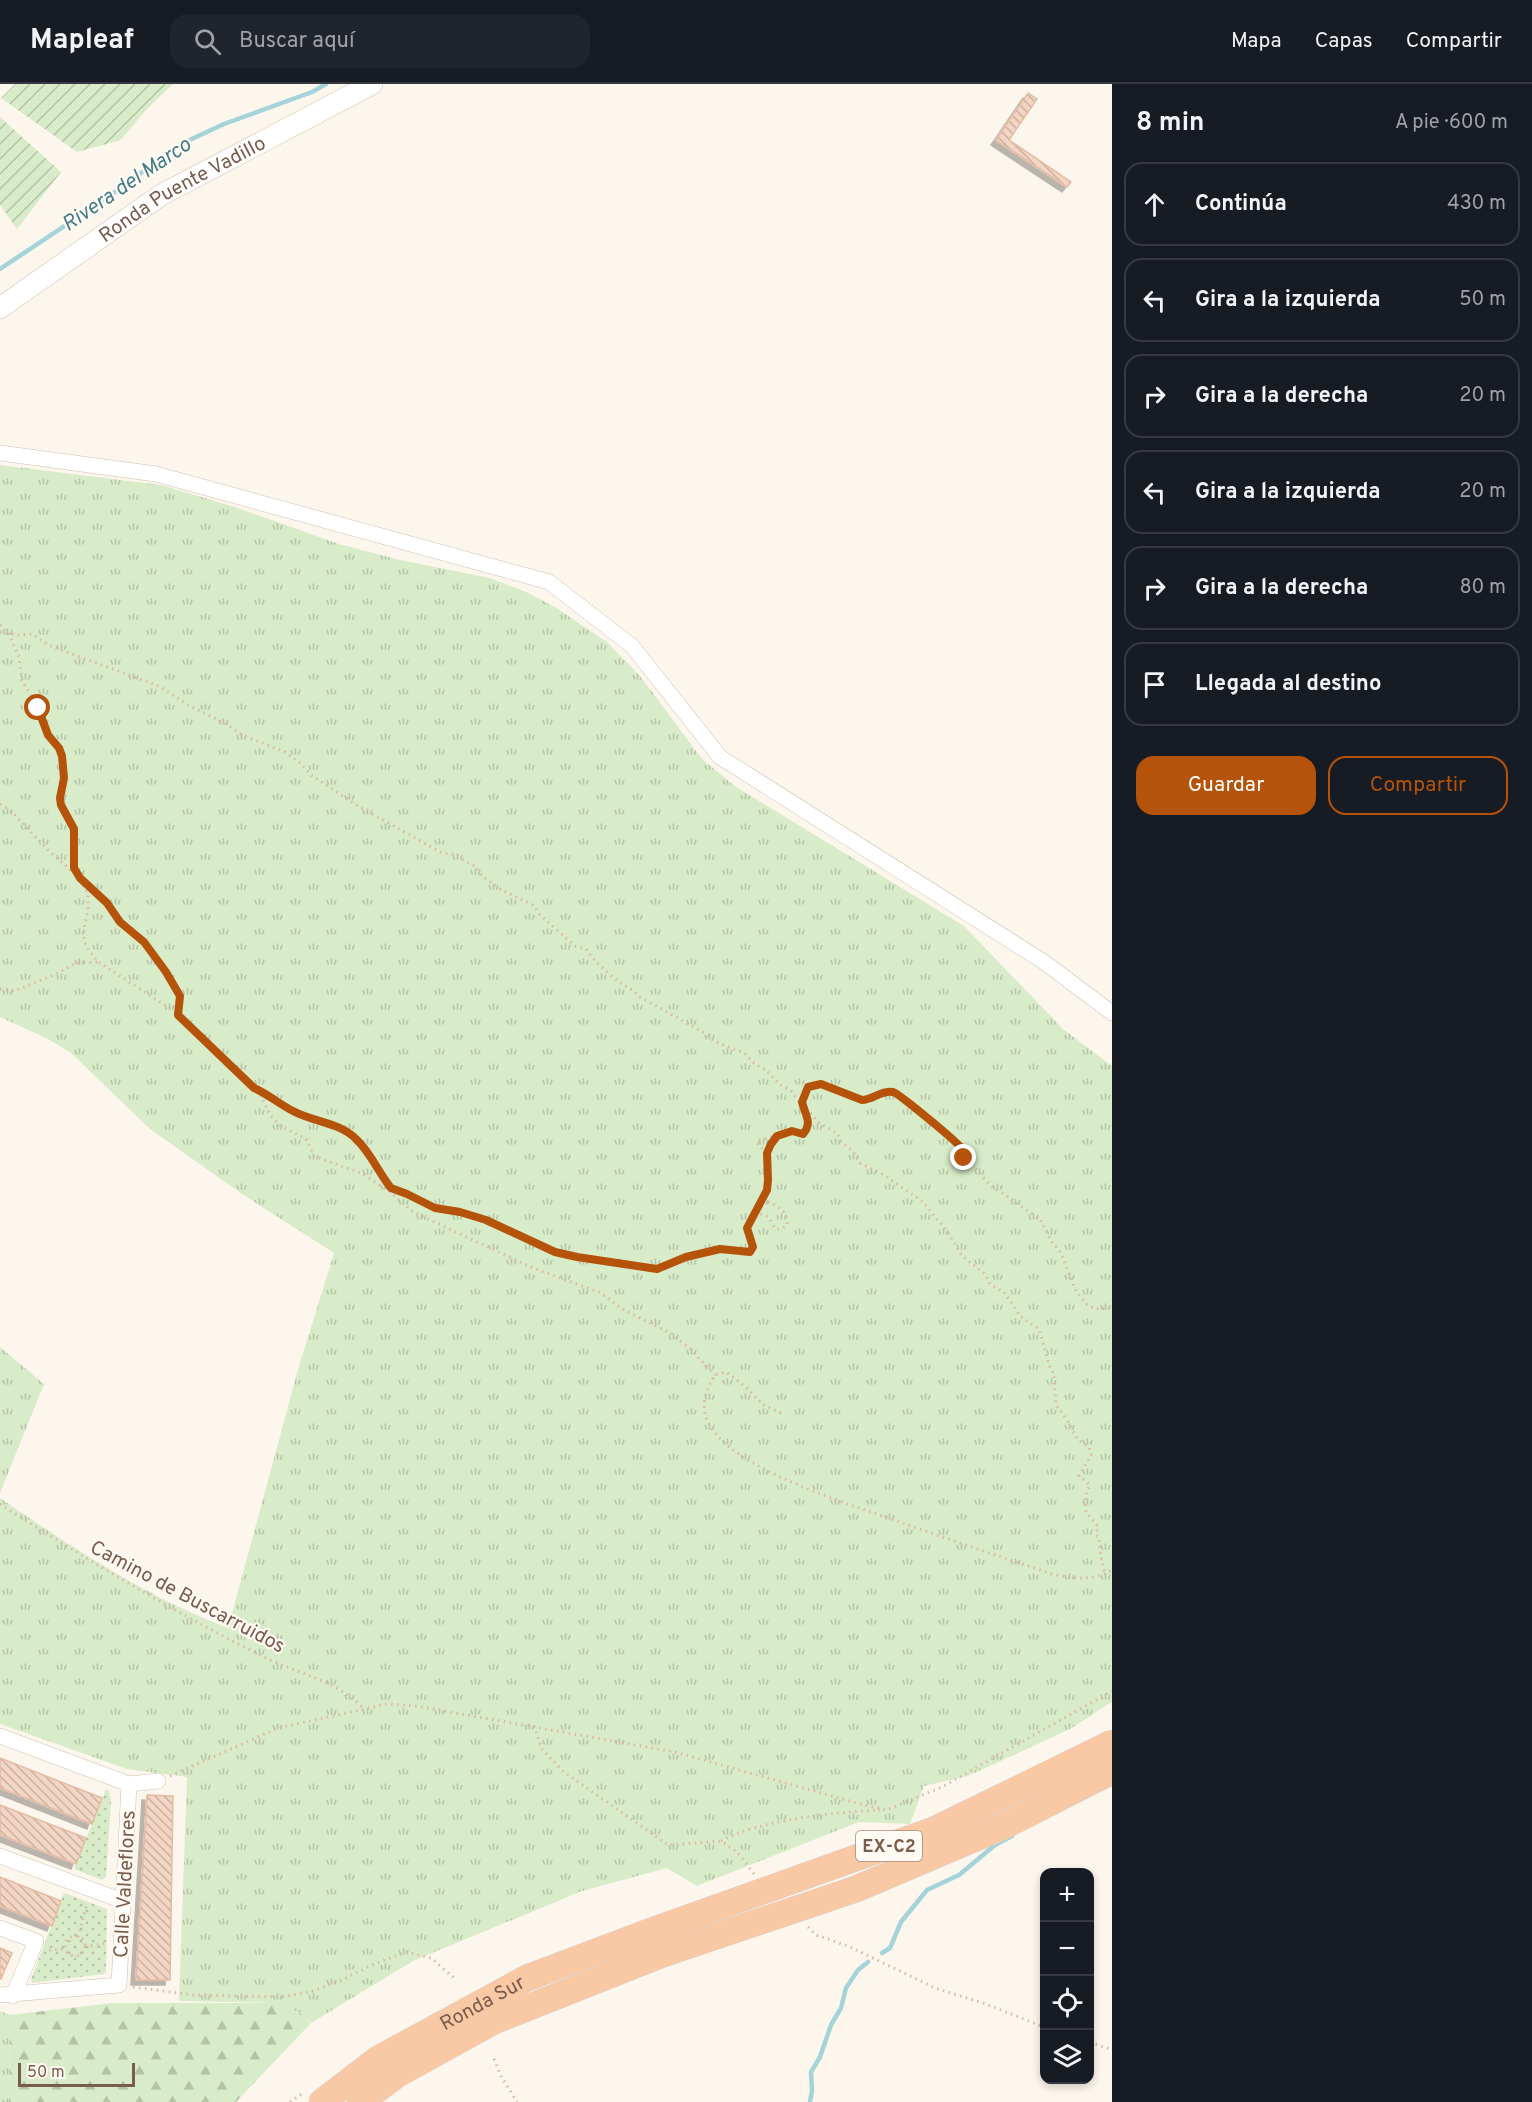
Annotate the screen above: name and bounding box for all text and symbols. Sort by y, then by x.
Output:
search box [170,14,590,68]
text: Mapleaf [30,23,134,59]
icon: search [191,25,224,58]
text: Buscar aquí [239,28,355,55]
text: Mapa [1231,28,1282,55]
text: Capas [1315,28,1373,55]
text: Compartir [1406,28,1502,55]
text: 8 min [1136,107,1204,140]
text: A pie · 600 m [1395,110,1508,136]
street label: Ronda Puente Vadillo [94,131,271,250]
water label: Rivera del Marco [57,132,197,238]
icon: ahead [1138,188,1171,221]
text: Continúa [1195,191,1287,218]
text: 430 m [1447,191,1506,217]
icon: left [1138,284,1171,317]
text: Gira a la izquierda [1195,287,1381,314]
text: 50 m [1459,287,1506,313]
icon: right [1138,380,1171,413]
text: Gira a la derecha [1195,383,1368,410]
text: 20 m [1459,383,1506,409]
icon: left [1138,476,1171,509]
text: Gira a la izquierda [1195,479,1381,506]
text: 20 m [1459,479,1506,505]
icon: right [1138,572,1171,605]
text: Gira a la derecha [1195,575,1368,602]
text: 80 m [1460,575,1506,601]
icon: arrive [1138,668,1171,701]
text: Llegada al destino [1195,671,1381,698]
route start [24,694,50,720]
button: Guardar [1136,756,1316,815]
button: Compartir [1328,756,1508,815]
route end [950,1144,976,1170]
street label: Camino de Buscarruidos [85,1535,289,1660]
street label: Calle Valdeflores [109,1810,143,1959]
road number: EX-C2 [856,1831,922,1861]
map controls [1040,1868,1094,2084]
button: + [1040,1868,1094,1922]
button: − [1040,1922,1094,1976]
street label: Ronda Sur [436,1970,530,2038]
button: locate [1040,1976,1094,2030]
button: layers [1040,2030,1094,2084]
scale bar [18,2060,135,2088]
text: 50 m [27,2063,65,2083]

